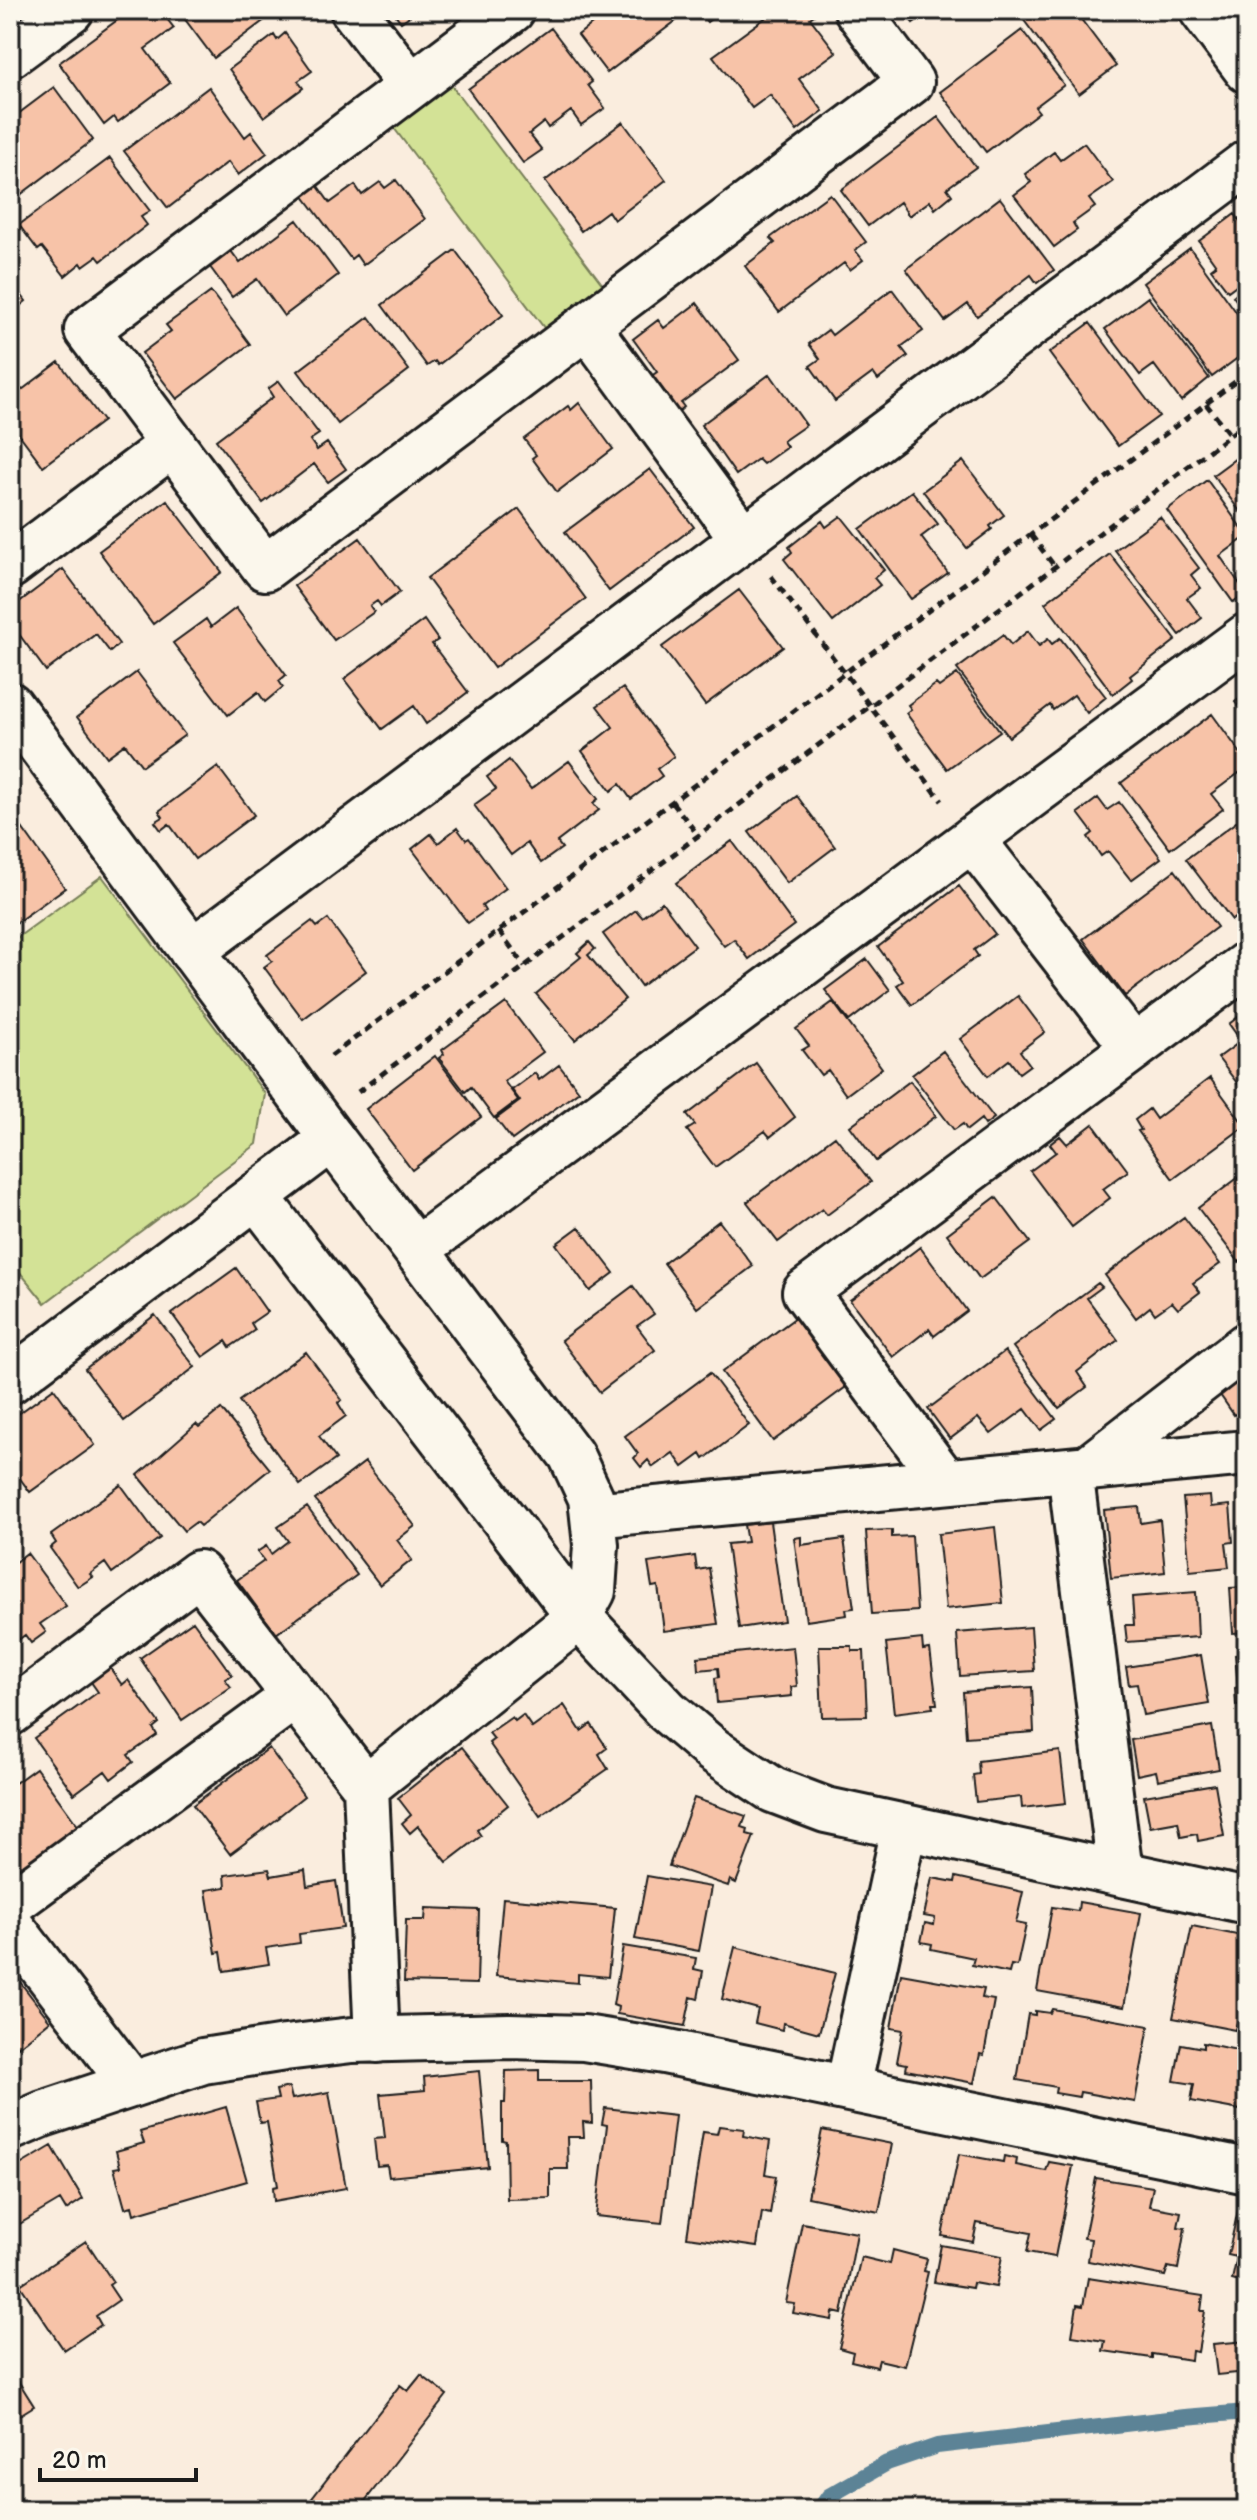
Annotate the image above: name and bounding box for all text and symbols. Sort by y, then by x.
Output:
scale bar [40,2432,196,2482]
text: 20 m [52,2446,107,2475]

